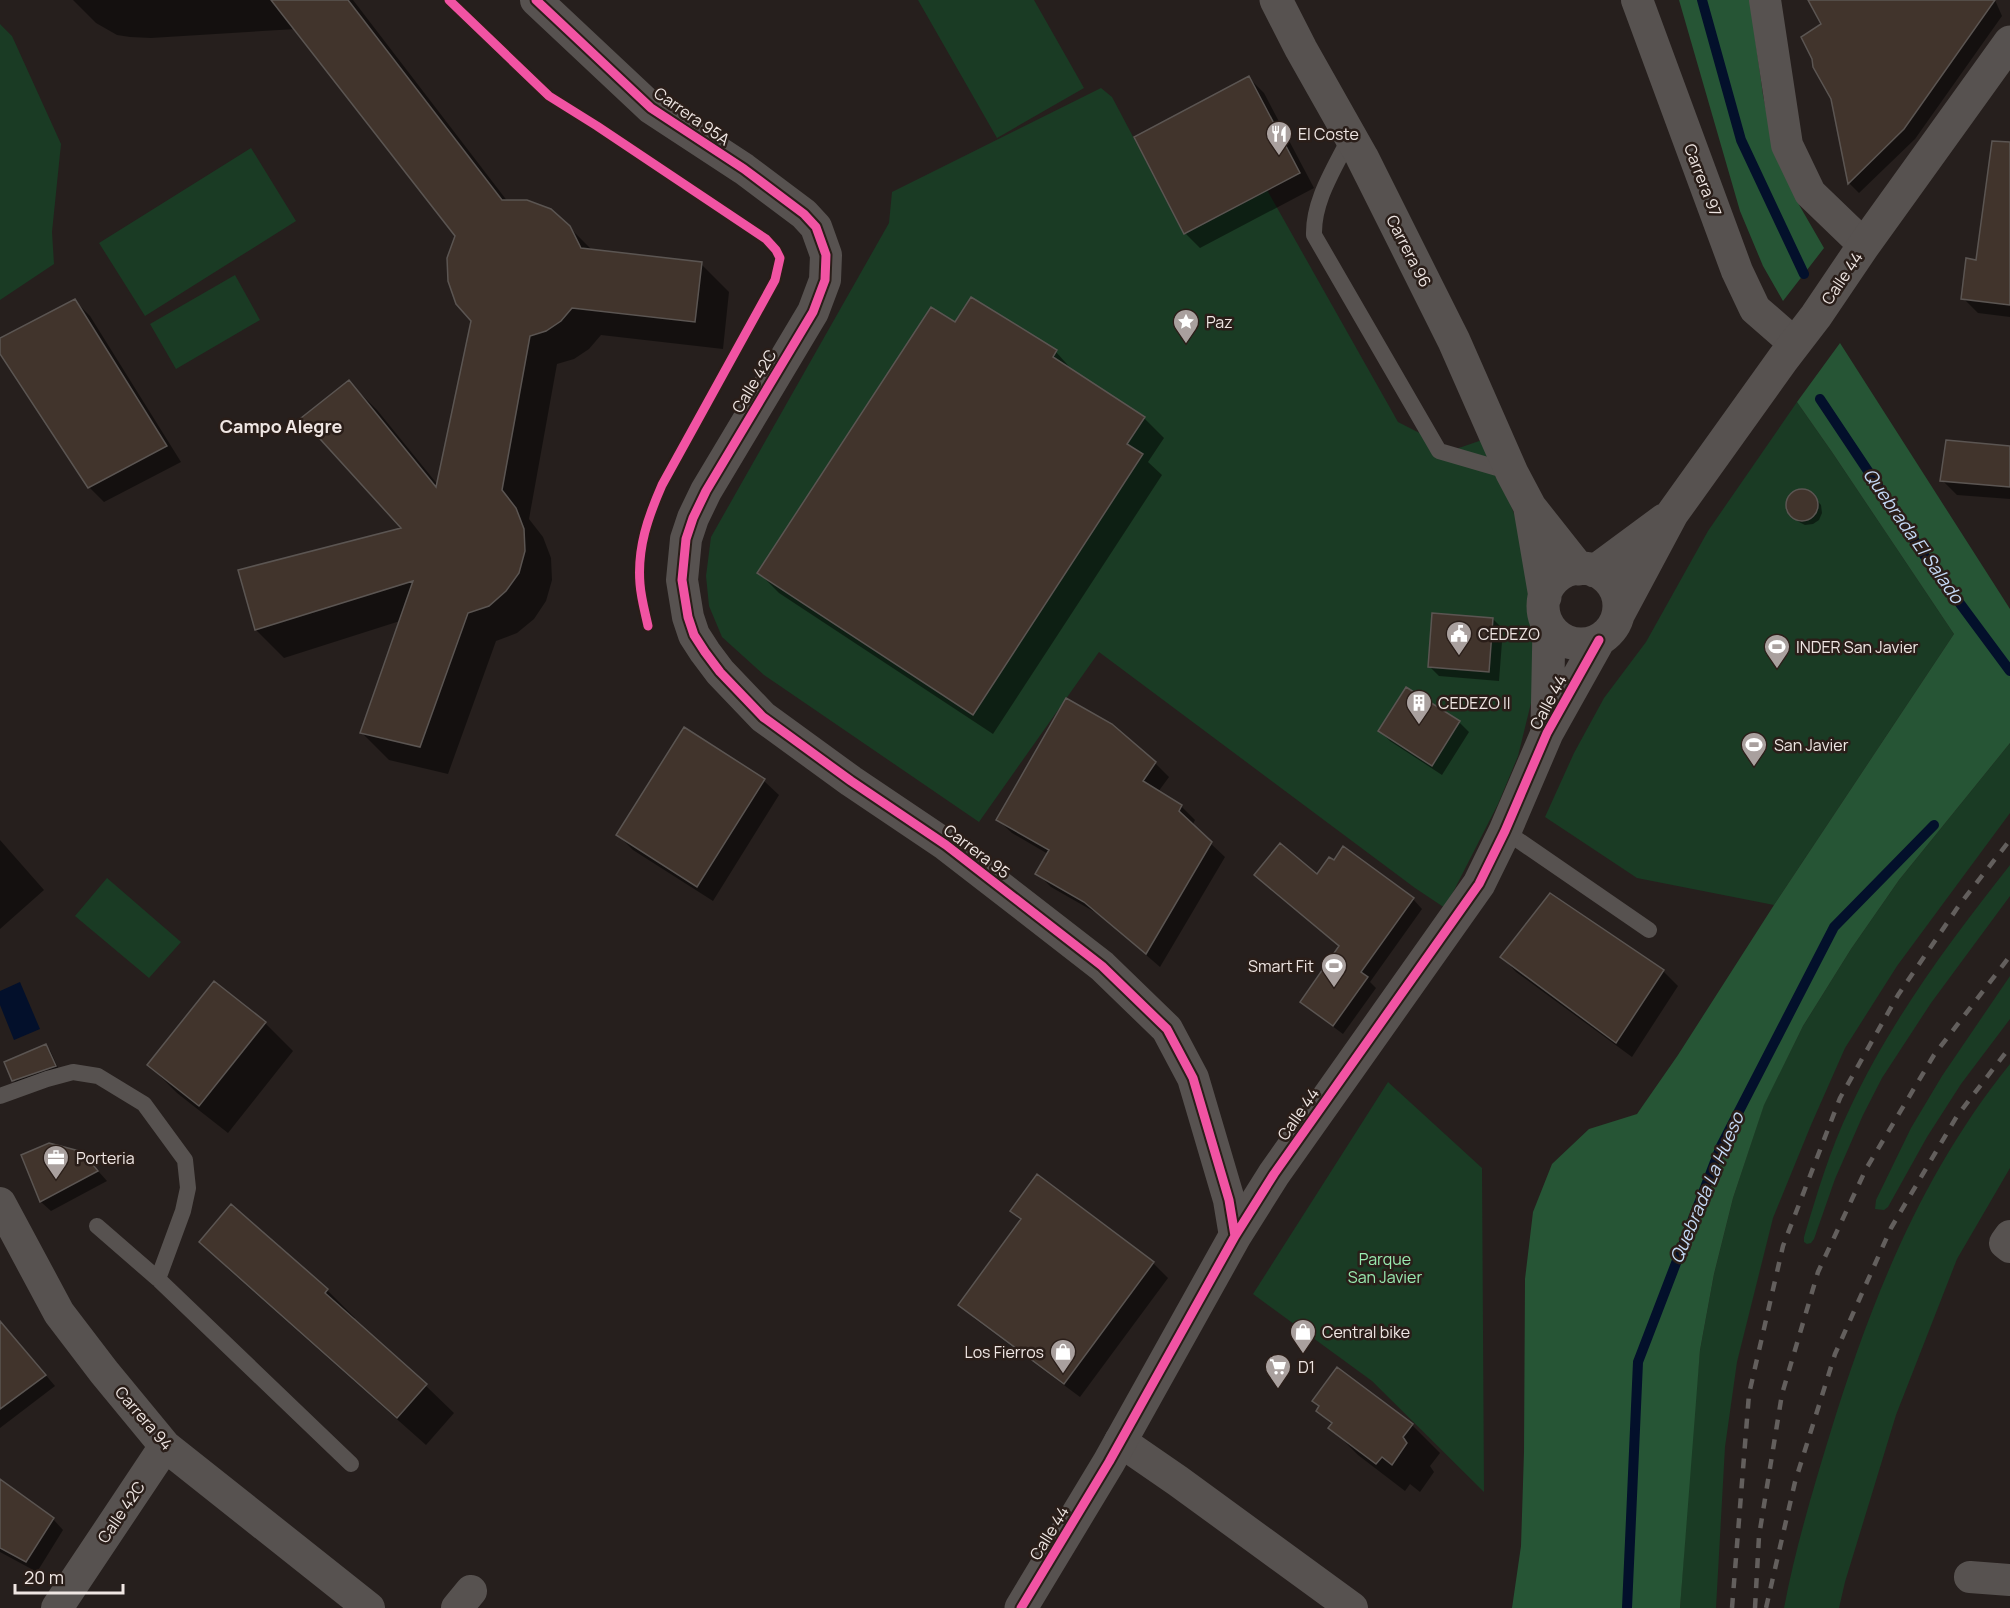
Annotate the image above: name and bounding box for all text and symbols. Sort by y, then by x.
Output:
street label: Carrera 95A [650,82,734,150]
restaurant icon: El Coste [1264,119,1294,157]
place label: El Coste [1298,123,1359,145]
street label: Carrera 97 [1679,140,1727,220]
street label: Carrera 96 [1381,211,1437,291]
street label: Calle 44 [1816,247,1868,309]
place icon: Paz [1171,307,1201,345]
place label: Paz [1206,311,1233,333]
street label: Calle 42C [726,345,782,417]
district label: Campo Alegre [220,414,342,438]
water label: Quebrada El Salado [1858,463,1970,609]
public building icon: CEDEZO [1444,619,1474,657]
place label: CEDEZO [1478,623,1540,645]
sports icon: INDER San Javier [1762,632,1792,670]
place label: INDER San Javier [1796,636,1918,658]
street label: Calle 44 [1524,671,1572,733]
building icon: CEDEZO II [1404,688,1434,726]
place label: CEDEZO II [1438,692,1511,714]
sports icon: San Javier [1739,730,1769,768]
place label: San Javier [1774,734,1849,756]
street label: Carrera 95 [939,819,1015,883]
sports icon: Smart Fit [1319,951,1349,989]
place label: Smart Fit [1248,955,1314,977]
street label: Calle 44 [1272,1083,1324,1145]
water label: Quebrada La Hueso [1663,1107,1749,1267]
office icon: Porteria [41,1143,71,1181]
place label: Porteria [76,1147,135,1169]
park label: Parque San Javier [1348,1248,1422,1288]
shop icon: Central bike [1288,1317,1318,1355]
place label: Central bike [1322,1321,1410,1343]
shop icon: Los Fierros [1048,1337,1078,1375]
place label: Los Fierros [965,1341,1044,1363]
supermarket icon: D1 [1263,1352,1293,1390]
place label: D1 [1298,1356,1315,1378]
street label: Carrera 94 [110,1381,178,1455]
street label: Calle 42C [92,1477,150,1547]
street label: Calle 44 [1024,1502,1074,1564]
scale bar [15,1557,123,1595]
text: 20 m [24,1565,64,1589]

